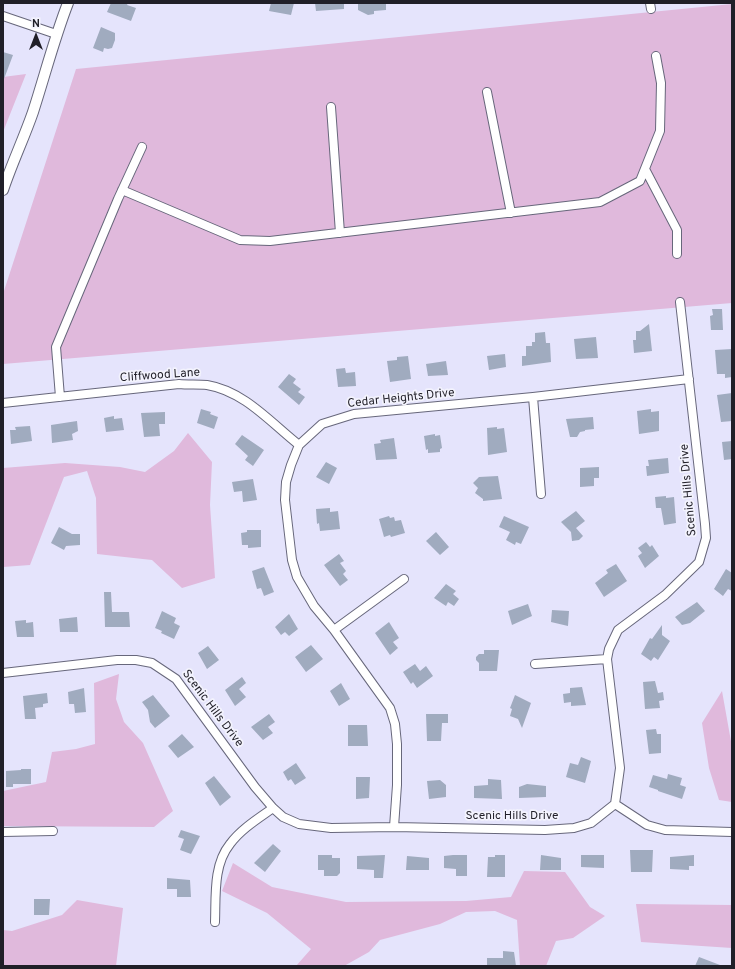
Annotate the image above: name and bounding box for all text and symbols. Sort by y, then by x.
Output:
north arrow [16,16,56,56]
text: N [32,17,40,31]
street label: Cliffwood Lane [119,366,201,386]
street label: Cedar Heights Drive [347,386,455,412]
street label: Scenic Hills Drive [678,443,700,537]
street label: Scenic Hills Drive [178,668,246,750]
street label: Scenic Hills Drive [466,810,558,824]

